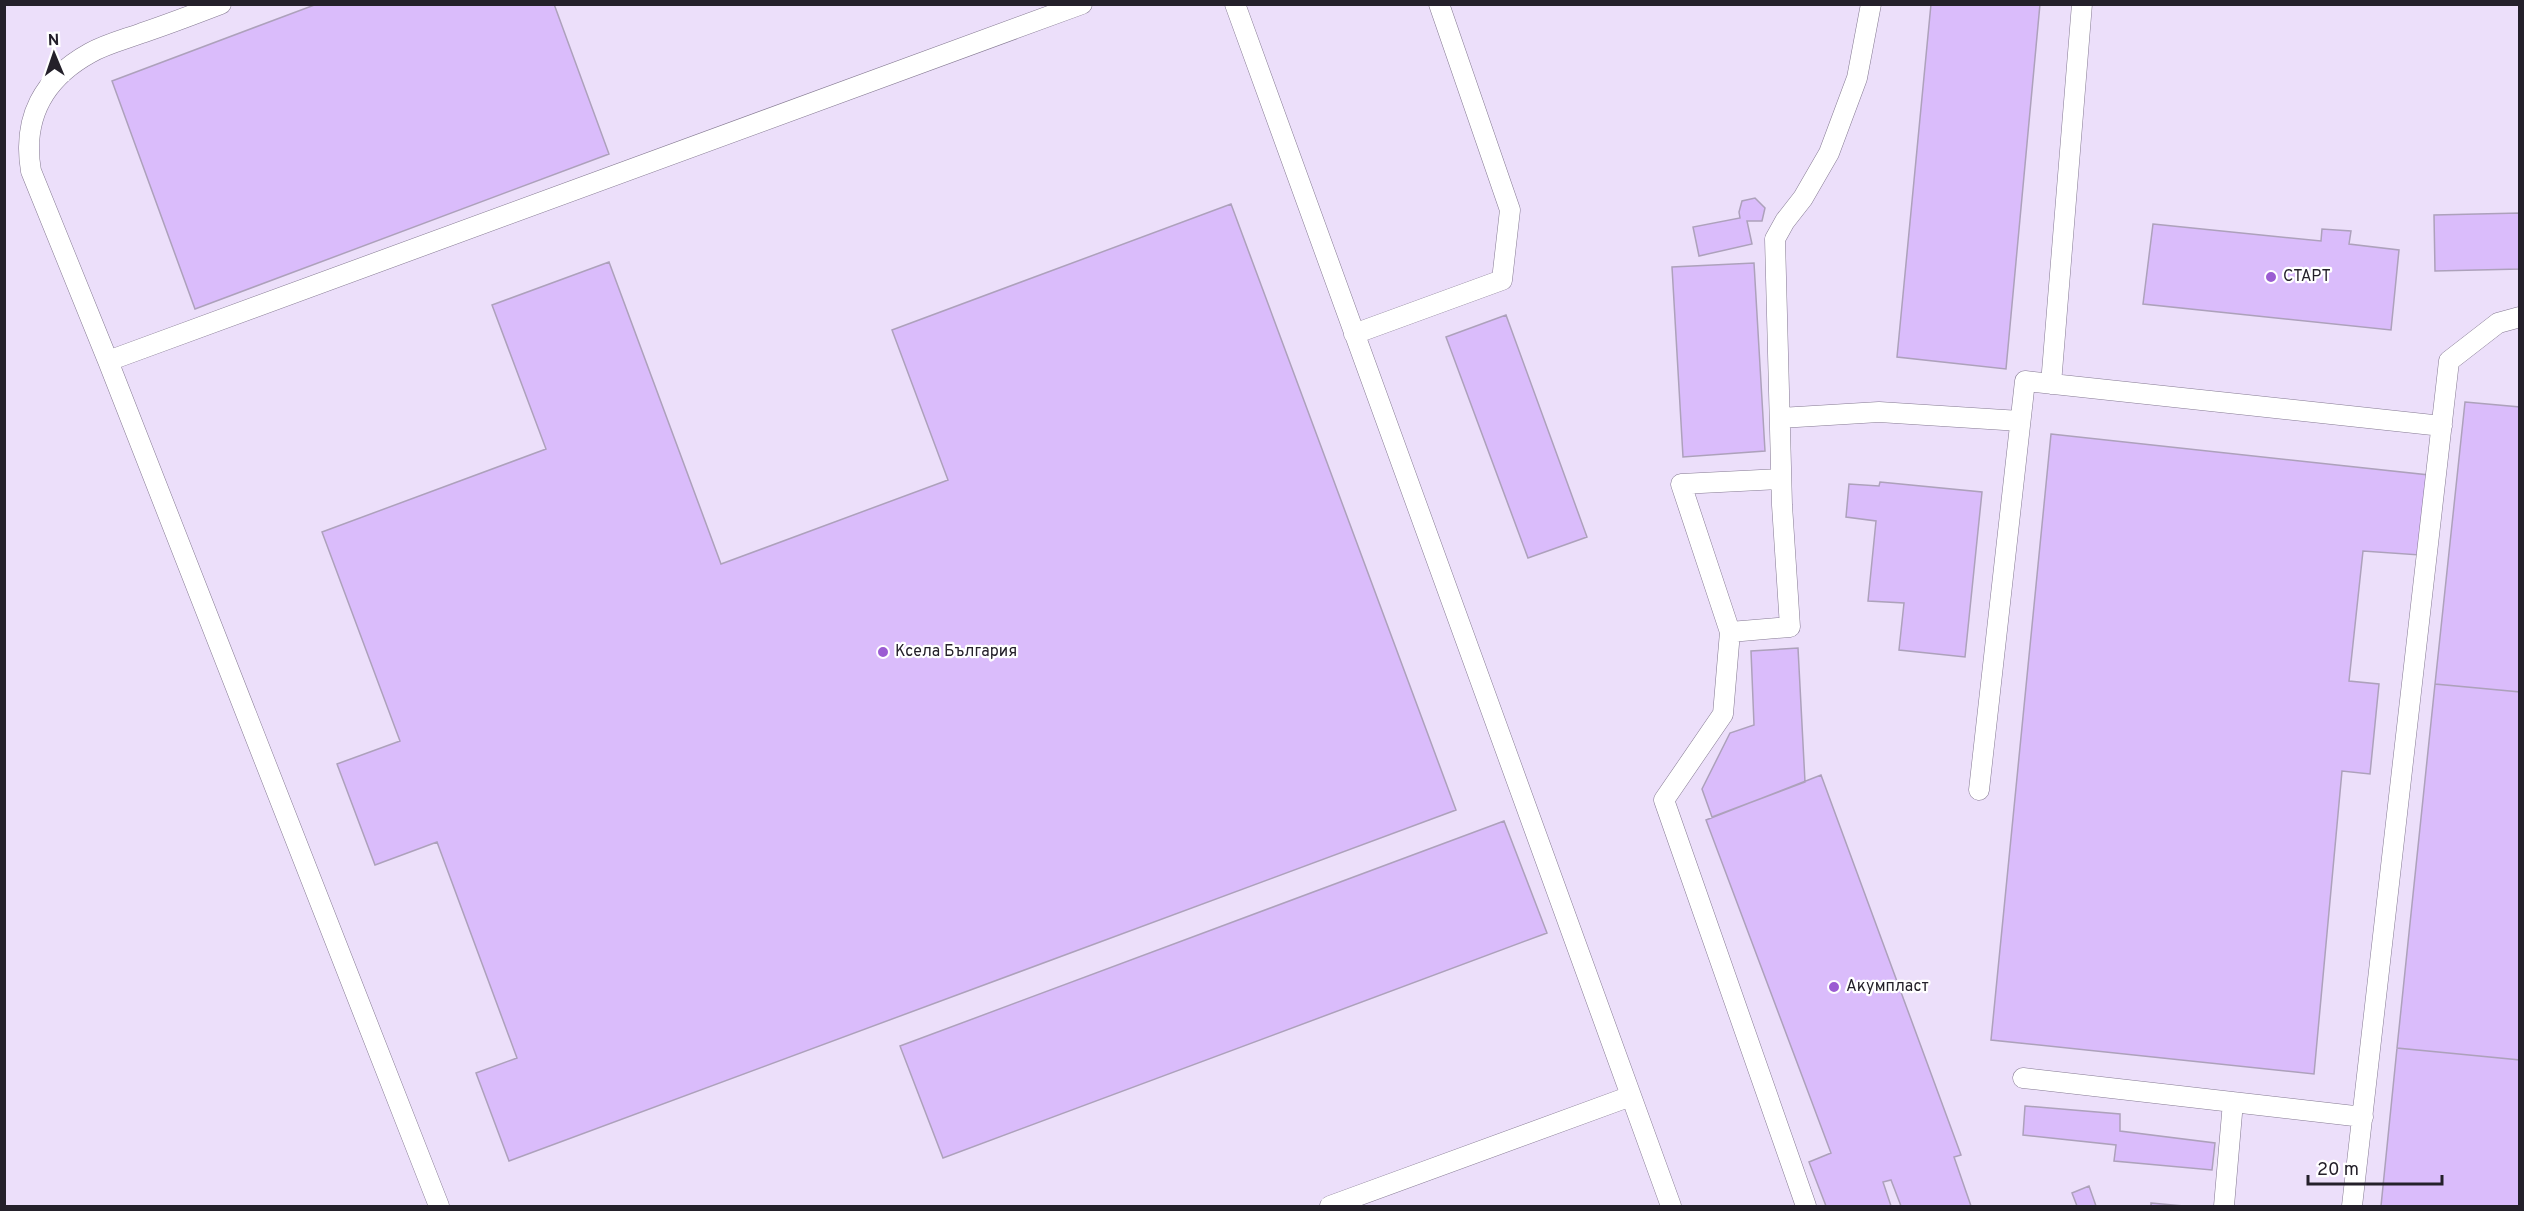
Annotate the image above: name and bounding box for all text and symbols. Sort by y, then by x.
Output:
north arrow [24,24,84,84]
text: N [47,31,60,51]
place label: СТАРТ [2283,267,2331,287]
marker: СТАРТ [2264,270,2278,284]
place label: Ксела България [895,642,1017,662]
marker: Ксела България [876,645,890,659]
place label: Акумпласт [1846,977,1929,997]
marker: Акумпласт [1827,980,1841,994]
scale bar [2308,1148,2442,1186]
text: 20 m [2317,1159,2359,1182]

